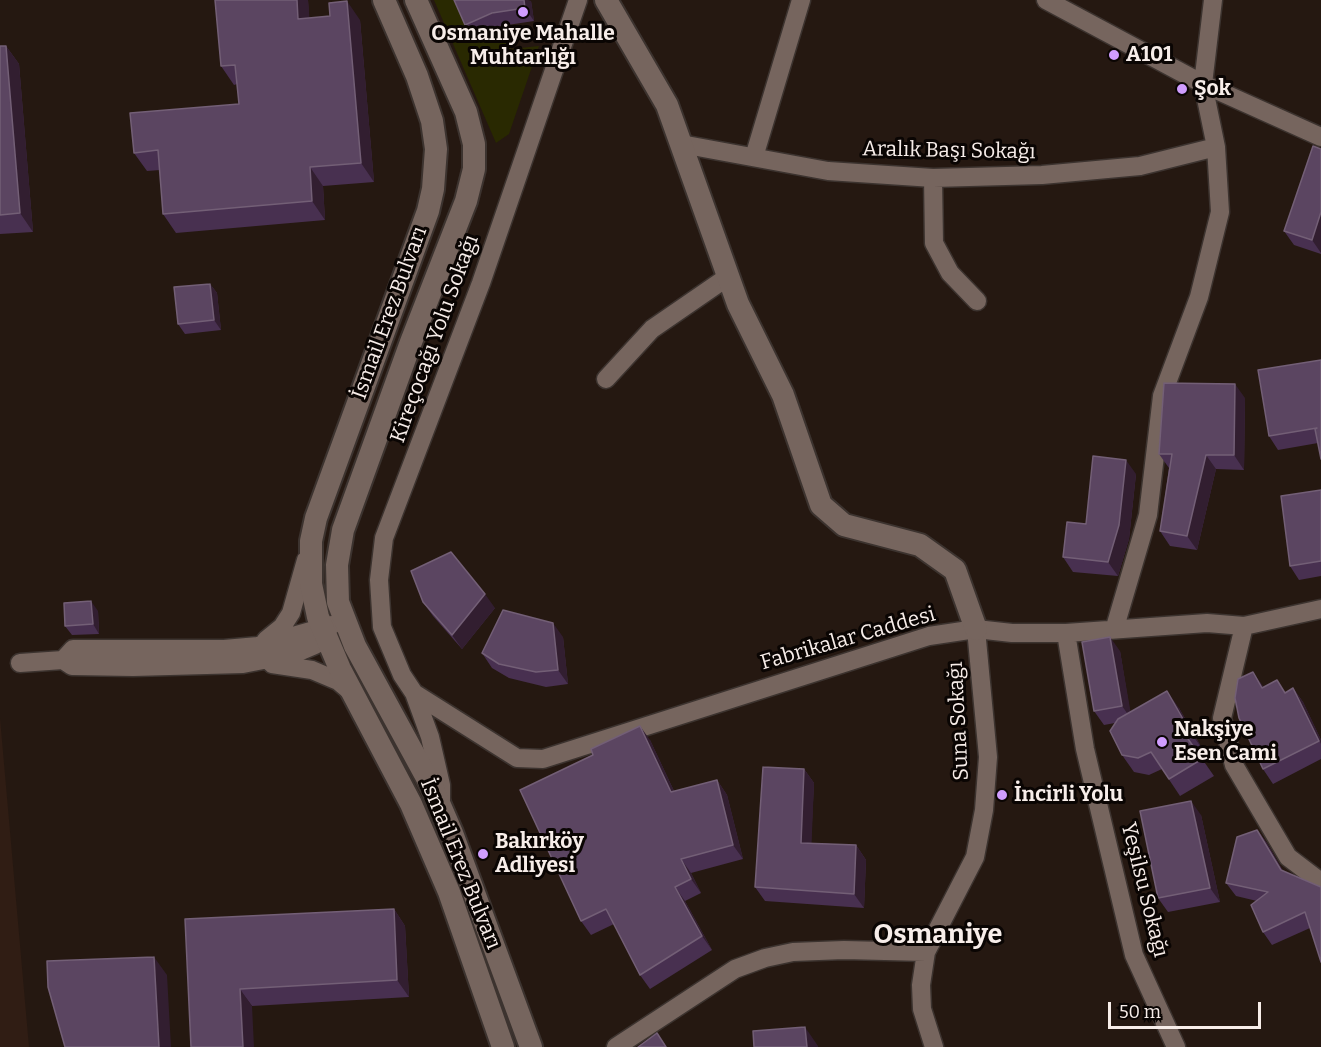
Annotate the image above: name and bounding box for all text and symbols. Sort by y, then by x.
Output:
marker: Osmaniye Mahalle Muhtarlığı [516,5,530,19]
place label: Osmaniye Mahalle Muhtarlığı [431,21,615,71]
place label: A101 [1126,42,1172,68]
marker: A101 [1107,48,1121,62]
place label: Şok [1194,76,1231,102]
marker: Şok [1175,82,1189,96]
street label: Aralık Başı Sokağı [862,137,1036,165]
street label: İsmail Erez Bulvarı [347,223,433,403]
street label: Kireçocağı Yolu Sokağı [386,232,484,446]
street label: Fabrikalar Caddesi [758,602,938,676]
street label: Suna Sokağı [943,661,975,781]
place label: Nakşiye Esen Cami [1174,717,1277,767]
marker: Nakşiye Esen Cami [1155,735,1169,749]
street label: İsmail Erez Bulvarı [414,775,506,953]
place label: İncirli Yolu [1014,782,1123,808]
marker: İncirli Yolu [995,788,1009,802]
street label: Yeşilsu Sokağı [1115,820,1173,960]
place label: Bakırköy Adliyesi [495,829,584,879]
marker: Bakırköy Adliyesi [476,847,490,861]
district label: Osmaniye [874,919,1002,951]
scale bar [1111,990,1264,1028]
text: 50 m [1119,1001,1161,1023]

